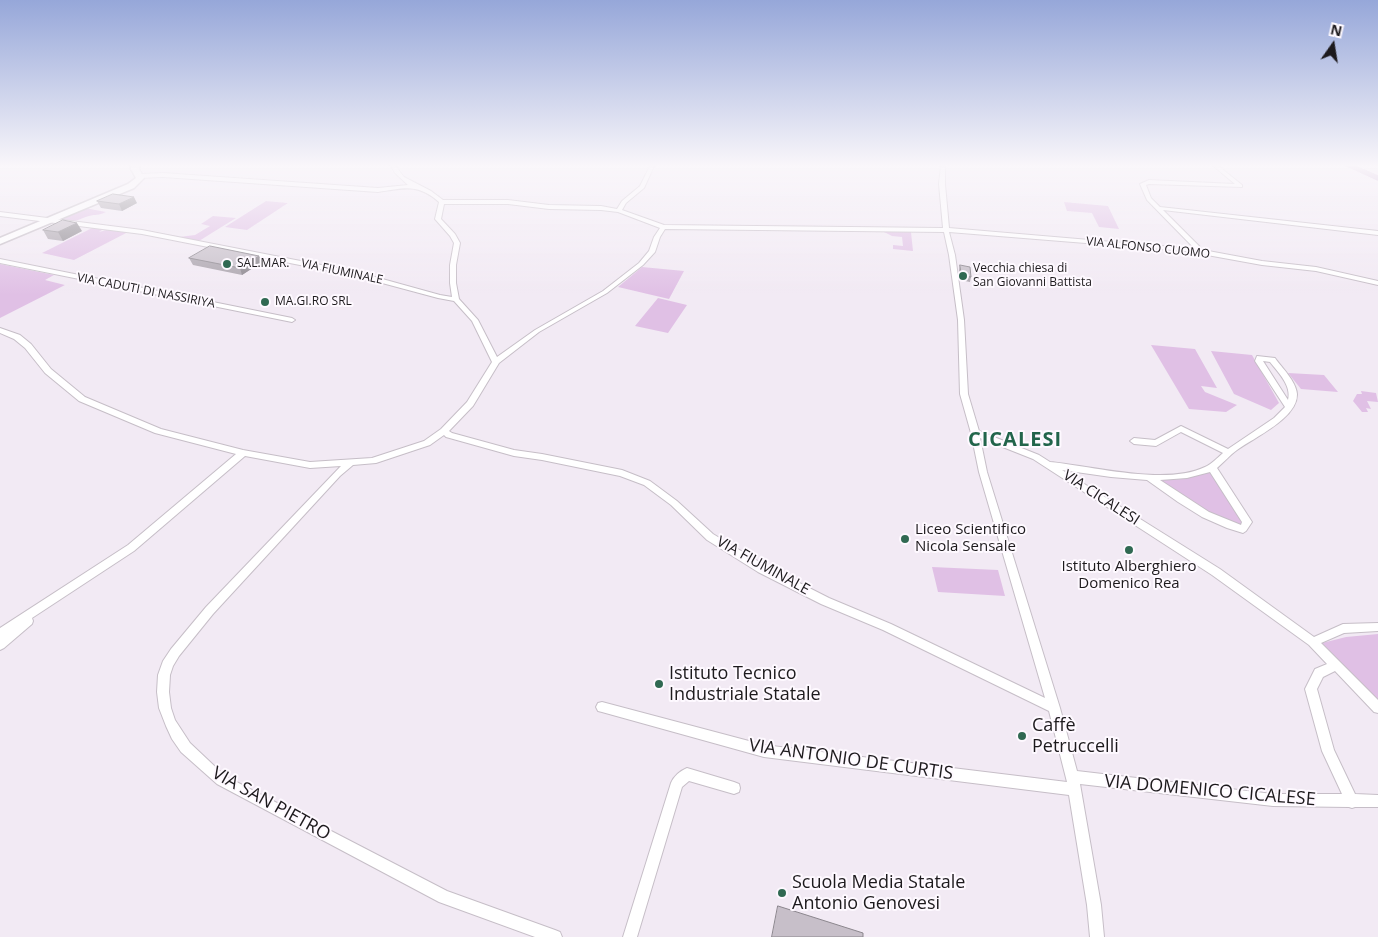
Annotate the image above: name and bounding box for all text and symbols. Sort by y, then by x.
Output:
text: N [1329,19,1344,40]
north arrow [1308,20,1358,70]
street label: VIA ALFONSO CUOMO [1085,234,1211,262]
street label: VIA FIUMINALE [300,256,384,288]
place label: SAL.MAR. [237,257,290,271]
marker: SAL.MAR. [221,258,233,270]
place label: Vecchia chiesa di San Giovanni Battista [973,262,1092,290]
marker: Vecchia chiesa di San Giovanni Battista [957,270,969,282]
street label: VIA CADUTI DI NASSIRIYA [76,271,216,311]
place label: MA.GI.RO SRL [275,295,352,309]
marker: MA.GI.RO SRL [259,296,271,308]
district label: CICALESI [967,428,1063,452]
street label: VIA CICALESI [1059,467,1143,529]
place label: Liceo Scientifico Nicola Sensale [915,521,1026,556]
street label: VIA FIUMINALE [713,533,813,599]
marker: Liceo Scientifico Nicola Sensale [899,533,911,545]
marker: Istituto Alberghiero Domenico Rea [1123,544,1135,556]
place label: Istituto Alberghiero Domenico Rea [1062,558,1196,593]
place label: Istituto Tecnico Industriale Statale [669,663,821,706]
marker: Istituto Tecnico Industriale Statale [653,678,665,690]
place label: Caffè Petruccelli [1032,715,1119,758]
marker: Caffè Petruccelli [1016,730,1028,742]
street label: VIA ANTONIO DE CURTIS [747,735,955,785]
street label: VIA SAN PIETRO [208,763,334,845]
street label: VIA DOMENICO CICALESE [1103,771,1317,811]
place label: Scuola Media Statale Antonio Genovesi [792,872,965,914]
marker: Scuola Media Statale Antonio Genovesi [776,887,788,899]

